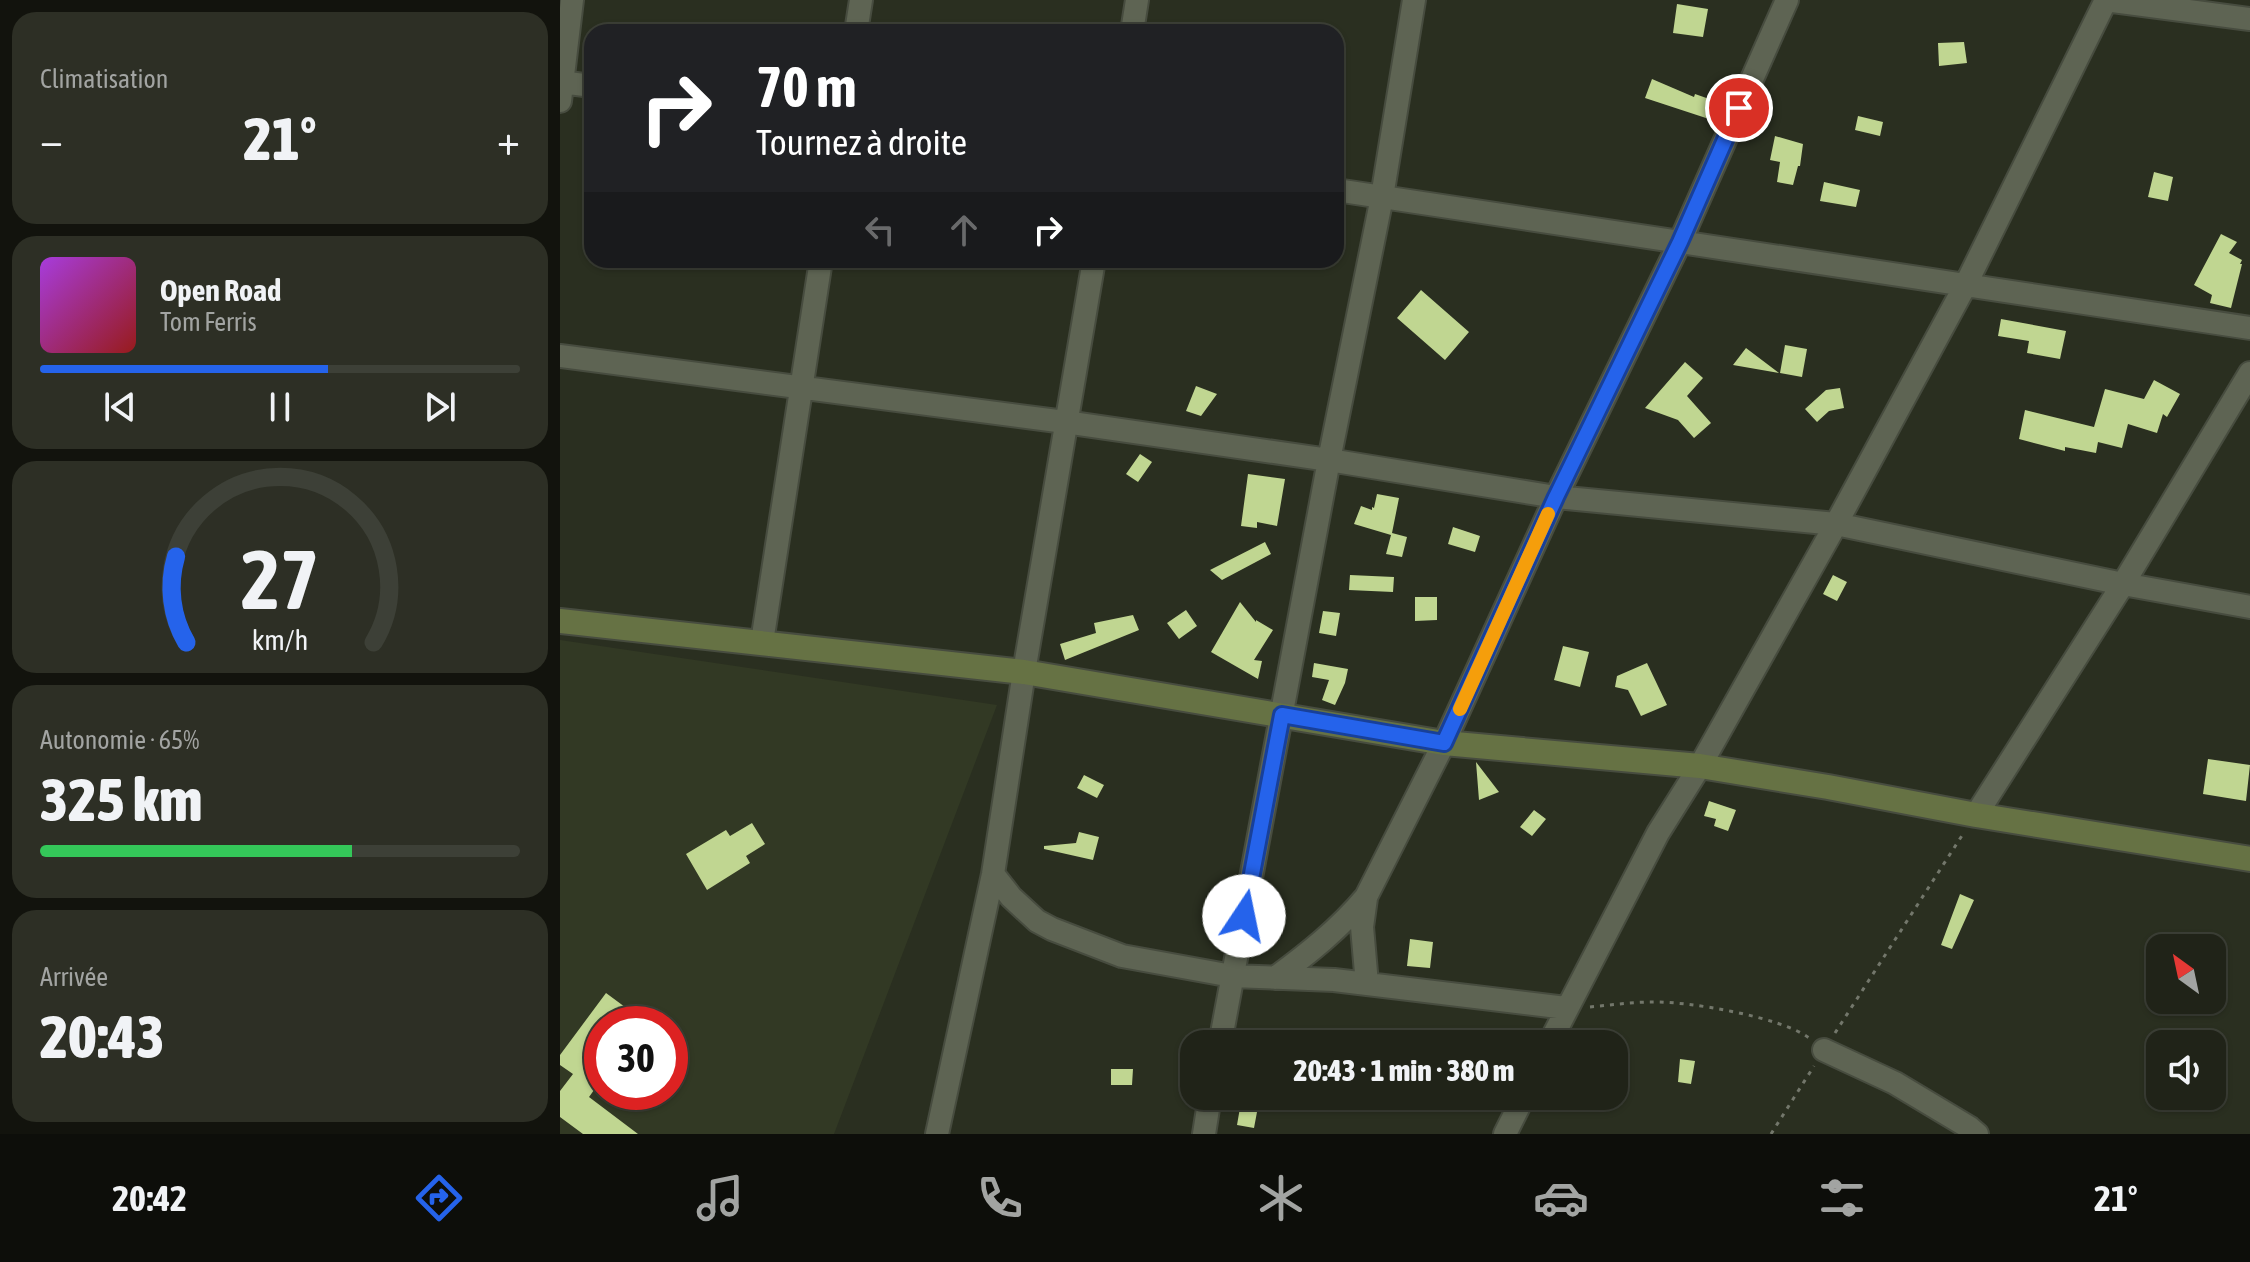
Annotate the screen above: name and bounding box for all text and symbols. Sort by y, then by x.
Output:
text: 70 m [756,55,857,119]
icon: right [624,56,728,160]
text: Climatisation [40,64,168,94]
pin [1705,74,1773,142]
icon: arrive [1717,86,1761,130]
text: 21° [244,104,316,173]
text: − [40,114,63,164]
text: + [497,114,520,164]
text: Tournez à droite [756,121,967,163]
icon: left [858,208,902,252]
icon: ahead [942,208,986,252]
icon: right [1026,208,1070,252]
text: Open Road [160,273,281,307]
text: Tom Ferris [160,307,257,337]
icon: previous [98,385,142,429]
icon: pause [258,385,302,429]
icon: next [418,385,462,429]
text: 27 [241,531,319,627]
text: km/h [252,623,308,656]
text: Autonomie · 65% [40,725,199,755]
text: 325 km [40,765,202,834]
position arrow [1202,874,1286,958]
north arrow [2146,934,2226,1014]
map controls [2146,934,2226,1110]
text: Arrivée [40,962,108,992]
text: 20:43 [40,1002,165,1071]
speed limit sign: 30 [584,1006,688,1110]
button: sound [2146,1030,2226,1110]
text: 20:43 · 1 min · 380 m [1294,1053,1514,1087]
icon: directions [411,1170,467,1226]
icon: music [692,1170,748,1226]
icon: phone [972,1170,1028,1226]
icon: climate [1253,1170,1309,1226]
icon: car [1533,1170,1589,1226]
icon: filters [1814,1170,1870,1226]
text: 20:42 [112,1177,187,1219]
text: 21° [2094,1177,2138,1219]

